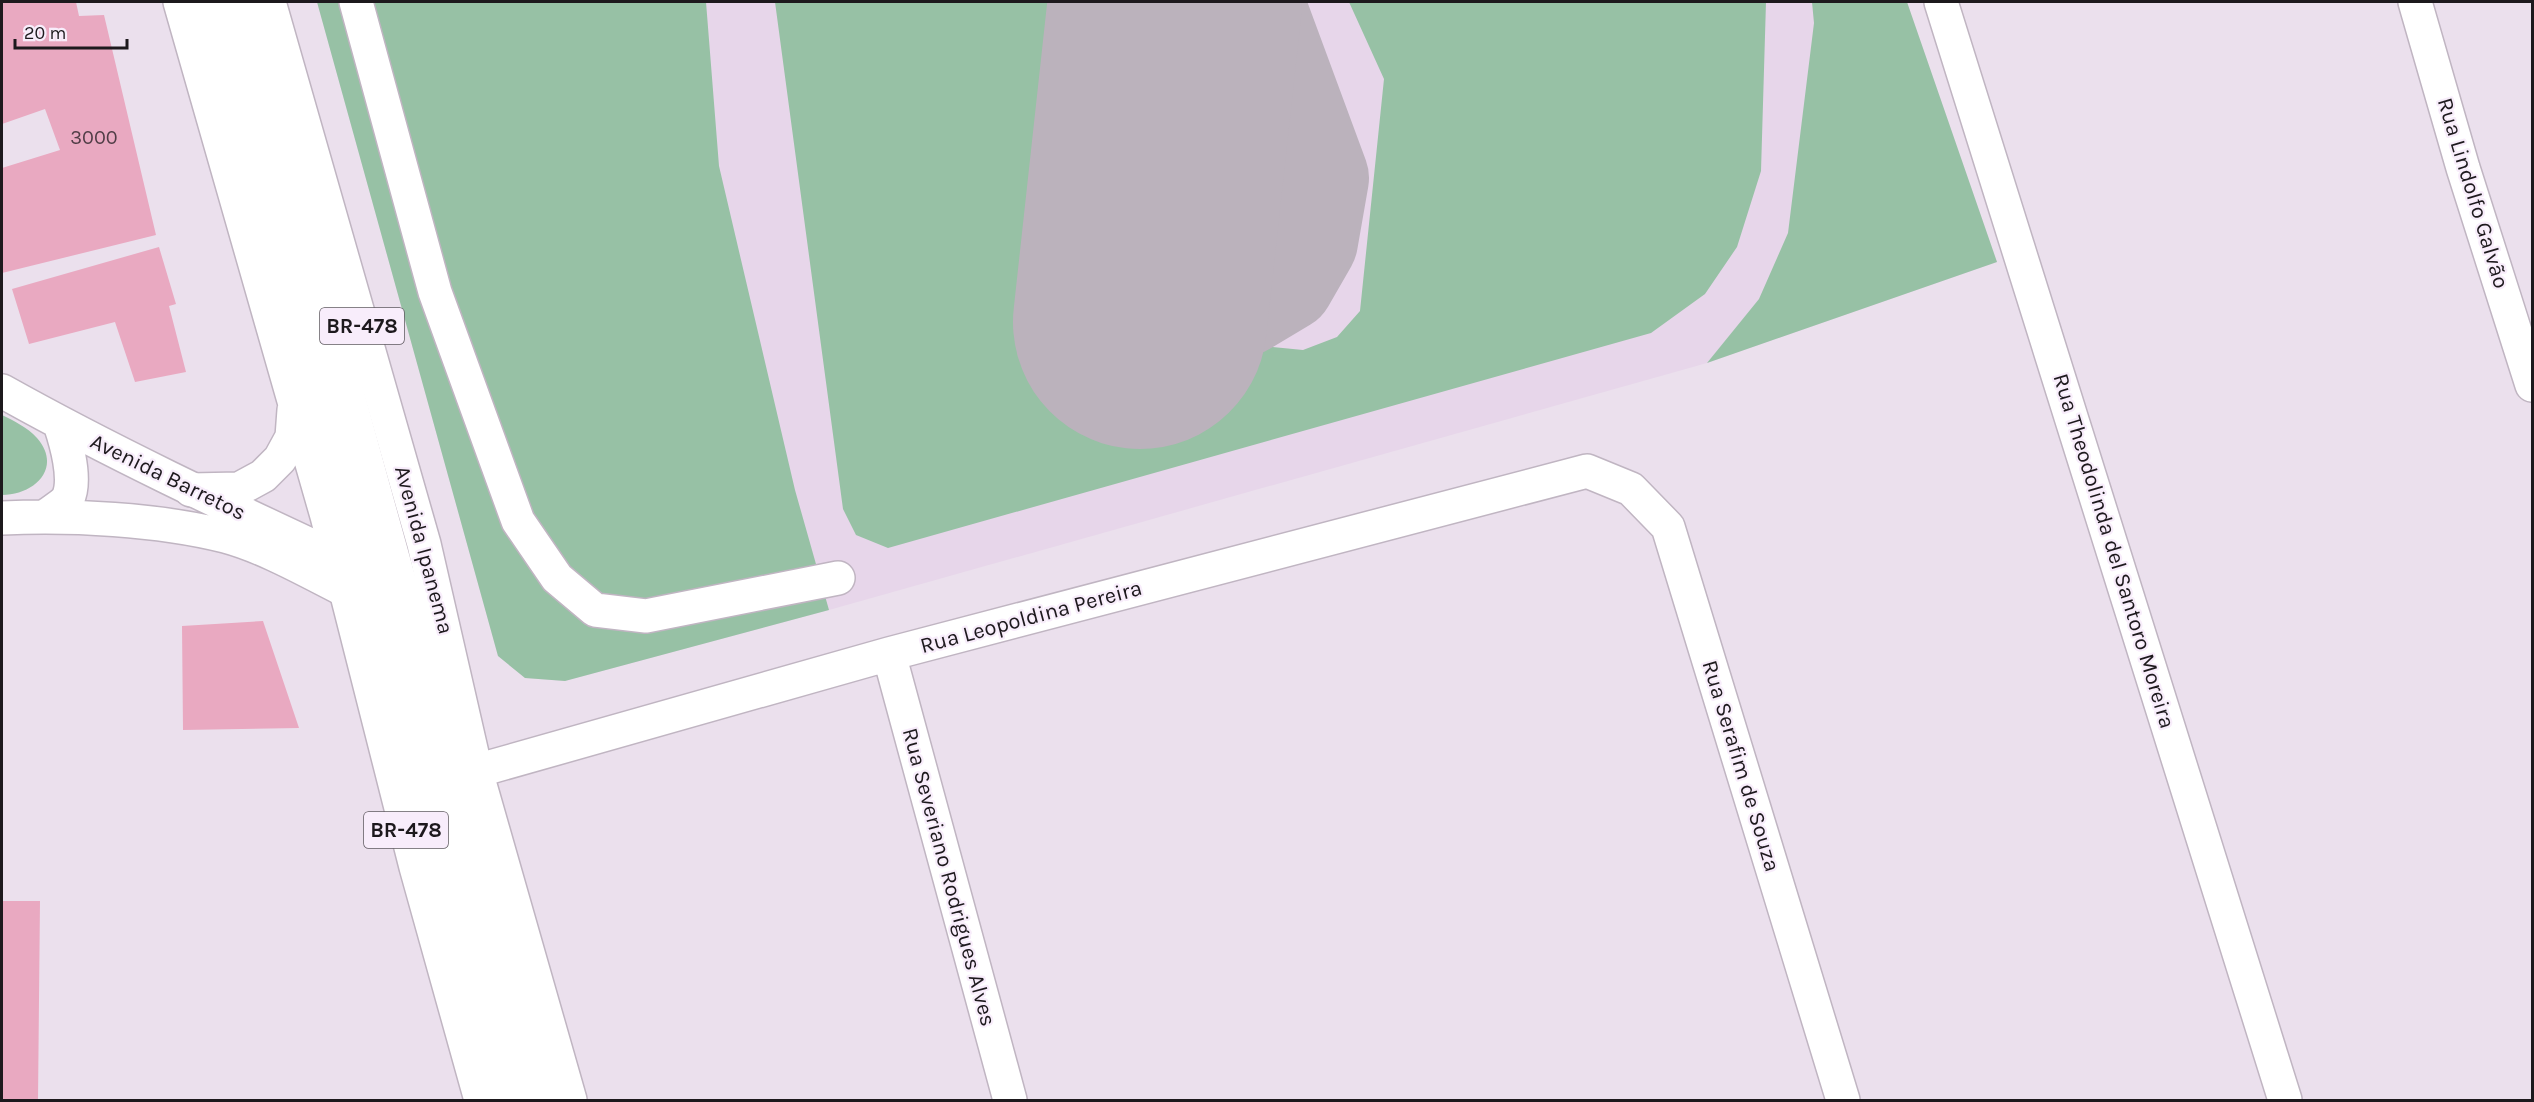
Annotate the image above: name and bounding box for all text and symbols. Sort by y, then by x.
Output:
scale bar [15,12,128,50]
text: 20 m [24,22,66,44]
street label: Rua Lindolfo Galvão [2432,95,2514,291]
house number: 3000 [70,126,118,149]
road number: BR-478 [320,308,404,344]
street label: Rua Theodolinda del Santoro Moreira [2048,370,2180,732]
street label: Avenida Barretos [86,428,250,526]
street label: Avenida Ipanema [389,463,459,637]
street label: Rua Leopoldina Pereira [917,575,1145,659]
street label: Rua Serafim de Souza [1696,657,1786,875]
street label: Rua Severiano Rodrigues Alves [897,725,1001,1029]
road number: BR-478 [364,812,448,848]

